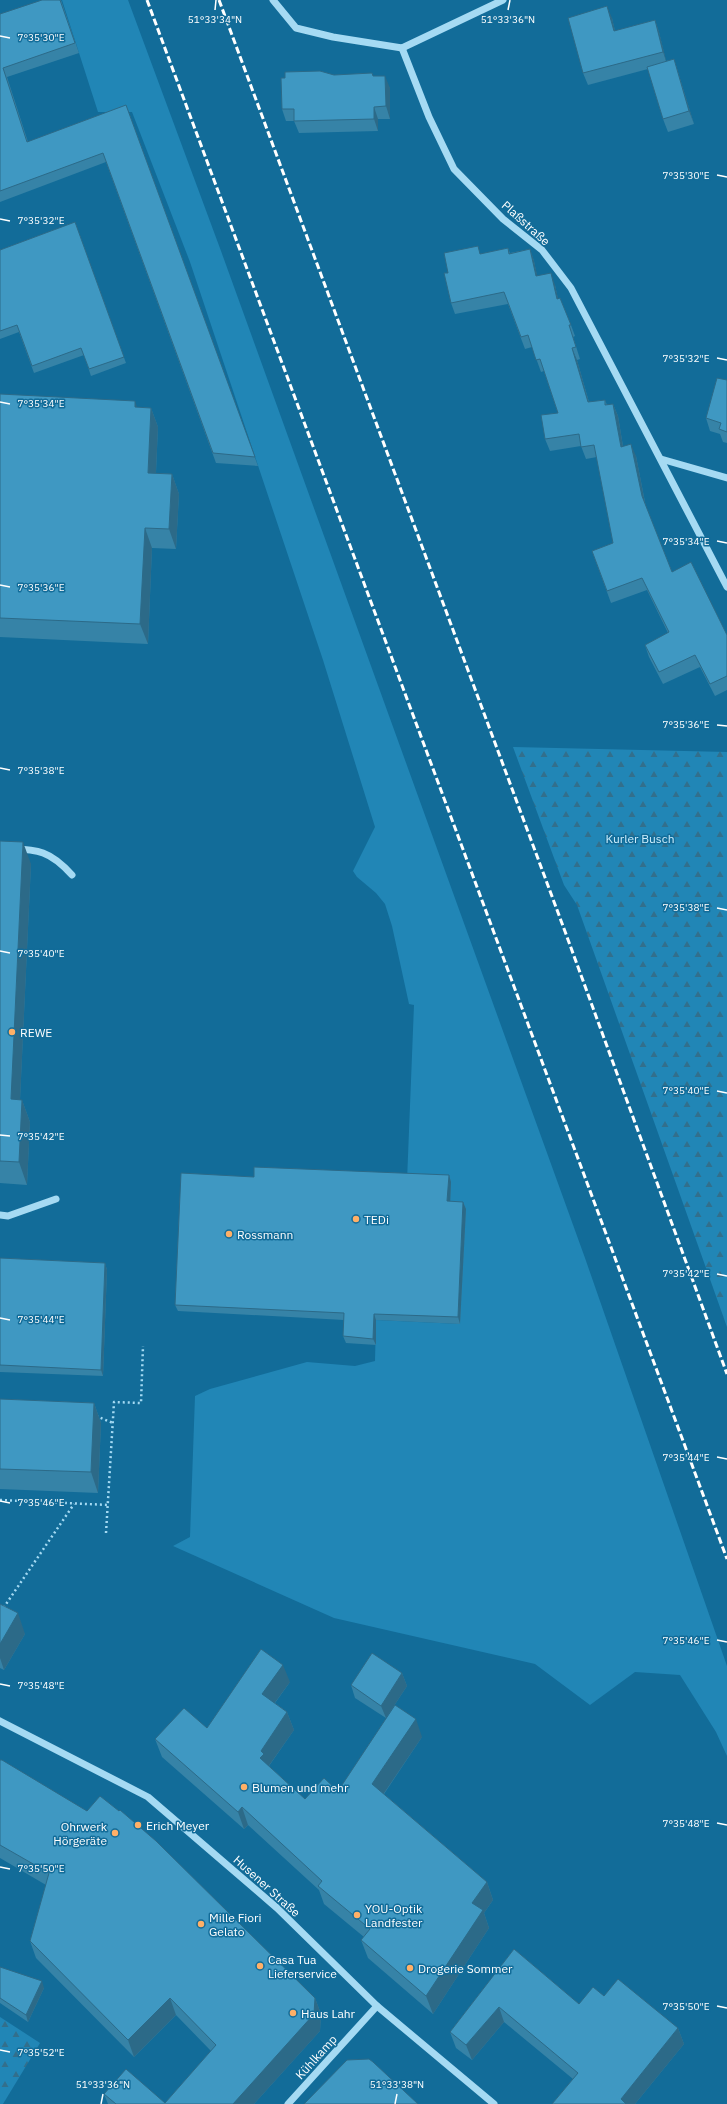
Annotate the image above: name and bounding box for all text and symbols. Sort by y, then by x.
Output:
text: 51°33'34"N [188,13,242,26]
text: 51°33'36"N [481,13,535,26]
text: 7°35'30"E [17,31,65,44]
text: 7°35'30"E [662,169,710,182]
street label: Plaßstraße [499,197,553,249]
text: 7°35'32"E [17,214,65,227]
text: 7°35'32"E [662,352,710,365]
text: 7°35'34"E [17,397,65,410]
text: 7°35'34"E [662,535,710,548]
text: 7°35'36"E [17,581,65,594]
text: 7°35'36"E [662,718,710,731]
text: 7°35'38"E [17,764,65,777]
park label: Kurler Busch [605,831,675,846]
text: 7°35'38"E [662,901,710,914]
text: 7°35'40"E [17,947,65,960]
place label: REWE [20,1025,52,1040]
marker: REWE [7,1027,17,1037]
text: 7°35'40"E [662,1084,710,1097]
text: 7°35'42"E [17,1130,65,1143]
place label: TEDi [364,1212,389,1227]
marker: TEDi [351,1214,361,1224]
place label: Rossmann [237,1227,293,1242]
marker: Rossmann [224,1229,234,1239]
text: 7°35'42"E [662,1267,710,1280]
text: 7°35'44"E [17,1313,65,1326]
text: 7°35'44"E [662,1451,710,1464]
text: 7°35'46"E [17,1496,65,1509]
text: 7°35'46"E [662,1634,710,1647]
text: 7°35'48"E [17,1679,65,1692]
place label: Blumen und mehr [252,1780,349,1795]
marker: Blumen und mehr [239,1782,249,1792]
text: 7°35'48"E [662,1817,710,1830]
place label: Erich Meyer [146,1818,210,1833]
place label: Ohrwerk Hörgeräte [53,1819,108,1848]
marker: Erich Meyer [133,1820,143,1830]
marker: Ohrwerk Hörgeräte [110,1828,120,1838]
street label: Husener Straße [231,1852,304,1920]
text: 7°35'50"E [17,1862,65,1875]
place label: YOU-Optik Landfester [365,1901,423,1930]
place label: Mille Fiori Gelato [209,1910,261,1939]
marker: YOU-Optik Landfester [352,1910,362,1920]
marker: Mille Fiori Gelato [196,1919,206,1929]
place label: Casa Tua Lieferservice [268,1952,337,1981]
marker: Casa Tua Lieferservice [255,1961,265,1971]
place label: Drogerie Sommer [418,1961,513,1976]
marker: Drogerie Sommer [405,1963,415,1973]
text: 7°35'50"E [662,2000,710,2013]
place label: Haus Lahr [301,2006,356,2021]
marker: Haus Lahr [288,2008,298,2018]
street label: Kühlkamp [292,2032,340,2082]
text: 7°35'52"E [17,2046,65,2059]
text: 51°33'36"N [76,2078,130,2091]
text: 51°33'38"N [370,2078,424,2091]

